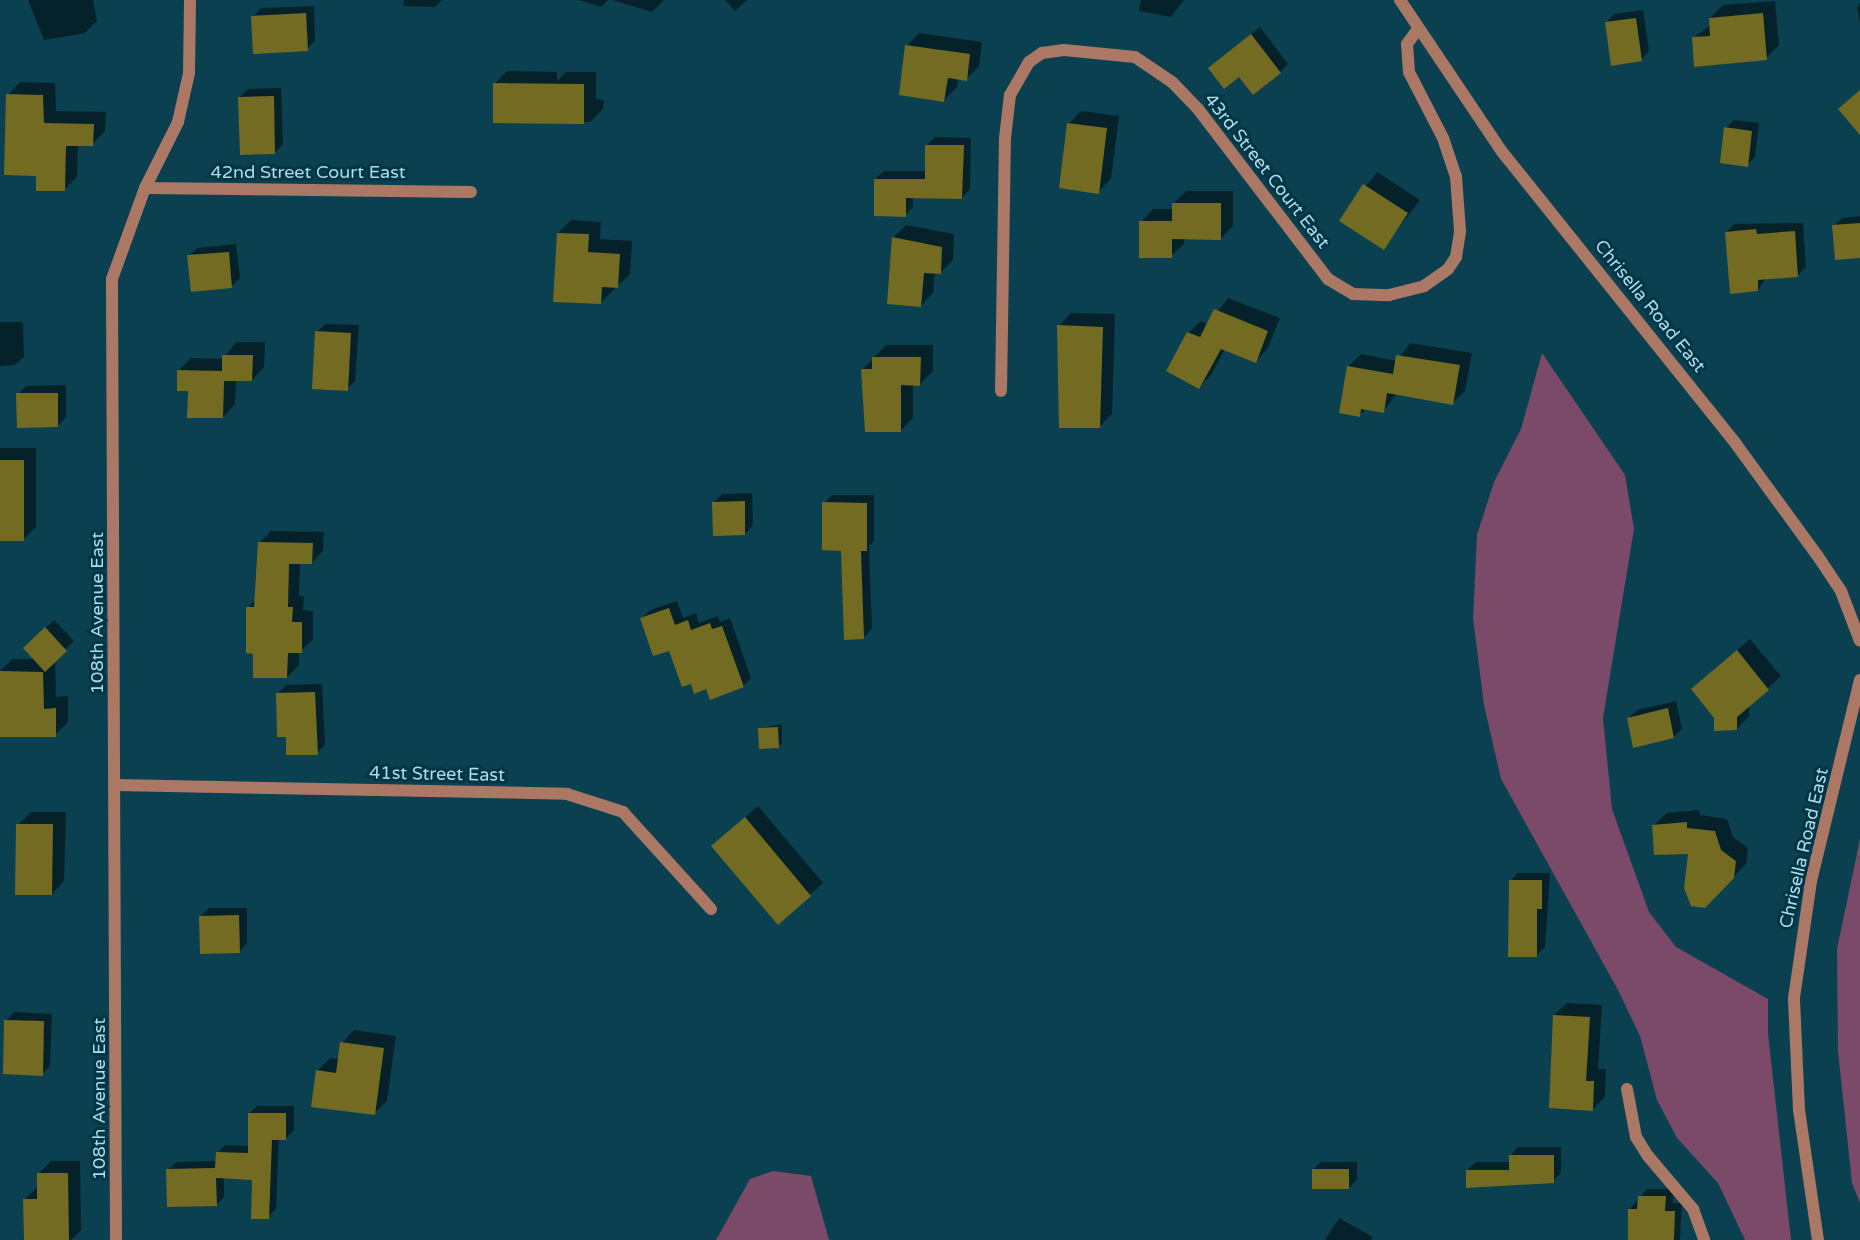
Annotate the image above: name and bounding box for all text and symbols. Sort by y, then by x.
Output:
street label: 43rd Street Court East [1200,89,1334,253]
street label: 42nd Street Court East [210,161,406,183]
street label: Chrisella Road East [1590,235,1710,377]
street label: 108th Avenue East [86,532,108,694]
street label: 41st Street East [369,762,505,786]
street label: Chrisella Road East [1775,766,1833,930]
street label: 108th Avenue East [88,1018,110,1180]

